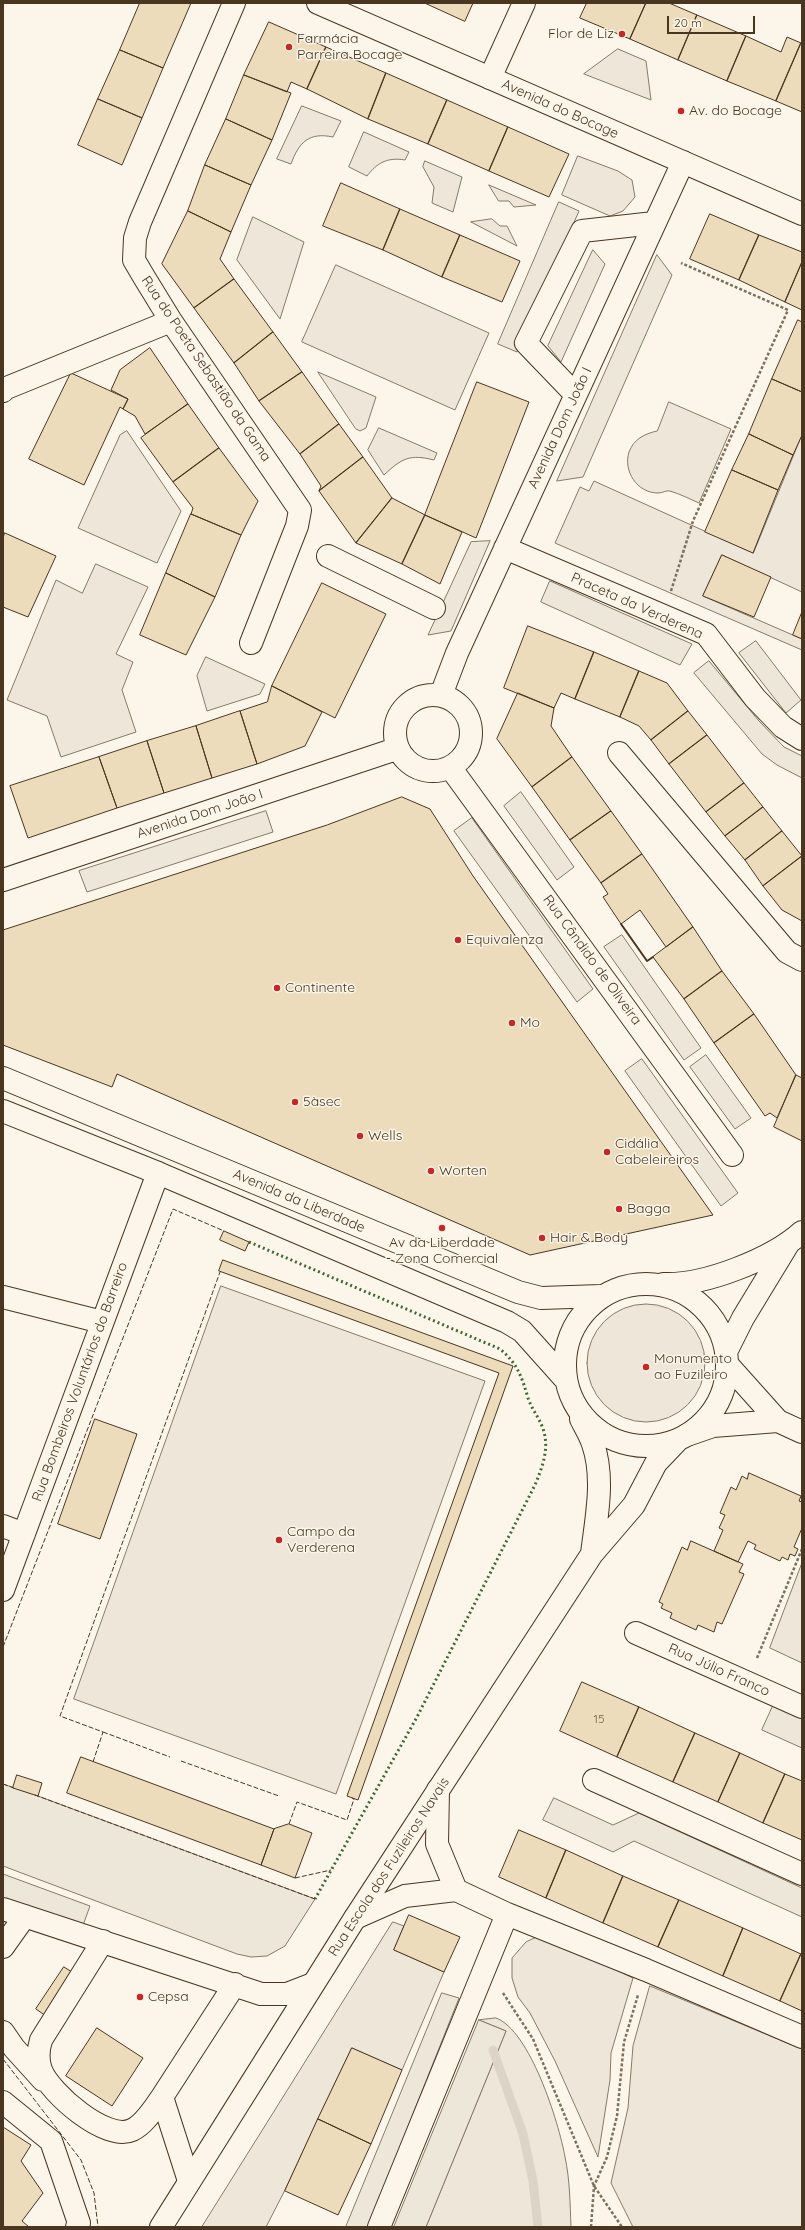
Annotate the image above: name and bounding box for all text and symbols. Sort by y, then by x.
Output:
scale bar [669,8,757,34]
text: 20 m [674,15,702,30]
place label: Flor de Liz [548,26,614,42]
marker: Flor de Liz [617,29,627,39]
place label: Farmácia Parreira Bocage [297,31,402,64]
marker: Farmácia Parreira Bocage [284,42,294,52]
street label: Avenida do Bocage [499,76,621,142]
place label: Av. do Bocage [689,103,782,119]
marker: Av. do Bocage [676,106,686,116]
street label: Rua do Poeta Sebastião da Gama [137,273,275,465]
street label: Avenida Dom João I [525,365,595,491]
street label: Praceta da Verderena [568,569,706,643]
street label: Avenida Dom João I [135,786,265,842]
street label: Rua Cândido de Oliveira [539,892,645,1028]
place label: Equivalenza [466,932,543,948]
marker: Equivalenza [453,935,463,945]
place label: Continente [285,980,355,996]
marker: Continente [272,983,282,993]
place label: Mo [520,1015,540,1031]
marker: Mo [507,1018,517,1028]
place label: 5àsec [303,1094,341,1110]
marker: 5àsec [290,1097,300,1107]
place label: Wells [368,1128,402,1144]
marker: Wells [355,1131,365,1141]
place label: Cidália Cabeleireiros [615,1136,699,1168]
marker: Cidália Cabeleireiros [602,1147,612,1157]
place label: Worten [439,1163,487,1179]
street label: Avenida da Liberdade [230,1166,368,1236]
marker: Worten [426,1166,436,1176]
place label: Bagga [627,1201,670,1217]
marker: Bagga [614,1204,624,1214]
marker: Av da Liberdade - Zona Comercial [437,1223,447,1233]
place label: Hair & Body [550,1230,628,1246]
marker: Hair & Body [537,1233,547,1243]
place label: Av da Liberdade - Zona Comercial [386,1235,498,1268]
street label: Rua Bombeiros Voluntários do Barreiro [29,1260,131,1504]
place label: Monumento ao Fuzileiro [654,1351,732,1384]
marker: Monumento ao Fuzileiro [641,1362,651,1372]
place label: Campo da Verderena [287,1524,355,1556]
marker: Campo da Verderena [274,1535,284,1545]
street label: Rua Júlio Franco [666,1640,772,1700]
house number: 15 [594,1712,604,1726]
street label: Rua Escola dos Fuzileiros Navais [325,1774,453,1960]
place label: Cepsa [148,1989,189,2005]
marker: Cepsa [135,1992,145,2002]

